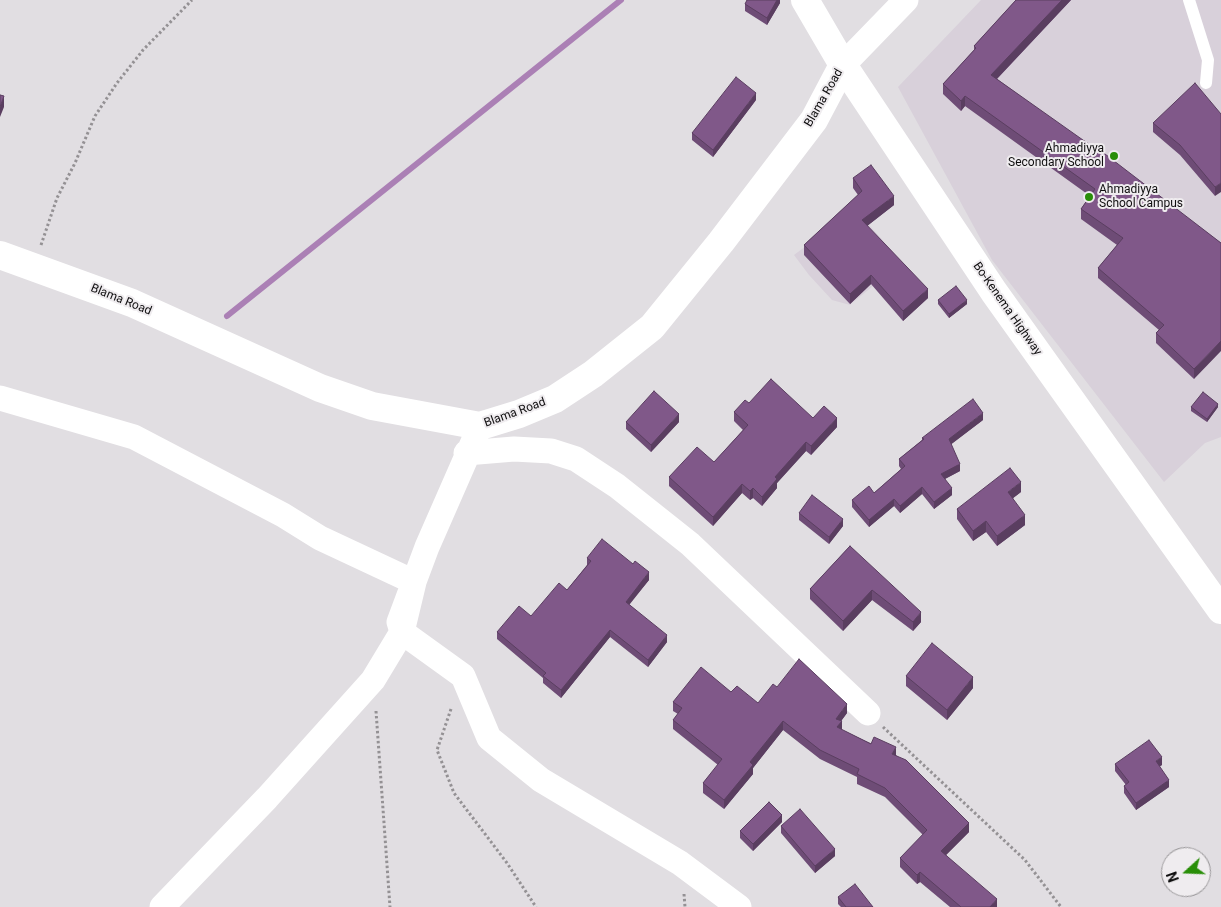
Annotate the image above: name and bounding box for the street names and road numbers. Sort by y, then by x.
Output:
street label: Blama Road [802,66,846,130]
street label: Bo-Kenema Highway [969,260,1045,358]
street label: Blama Road [88,281,154,319]
street label: Blama Road [482,395,548,431]

